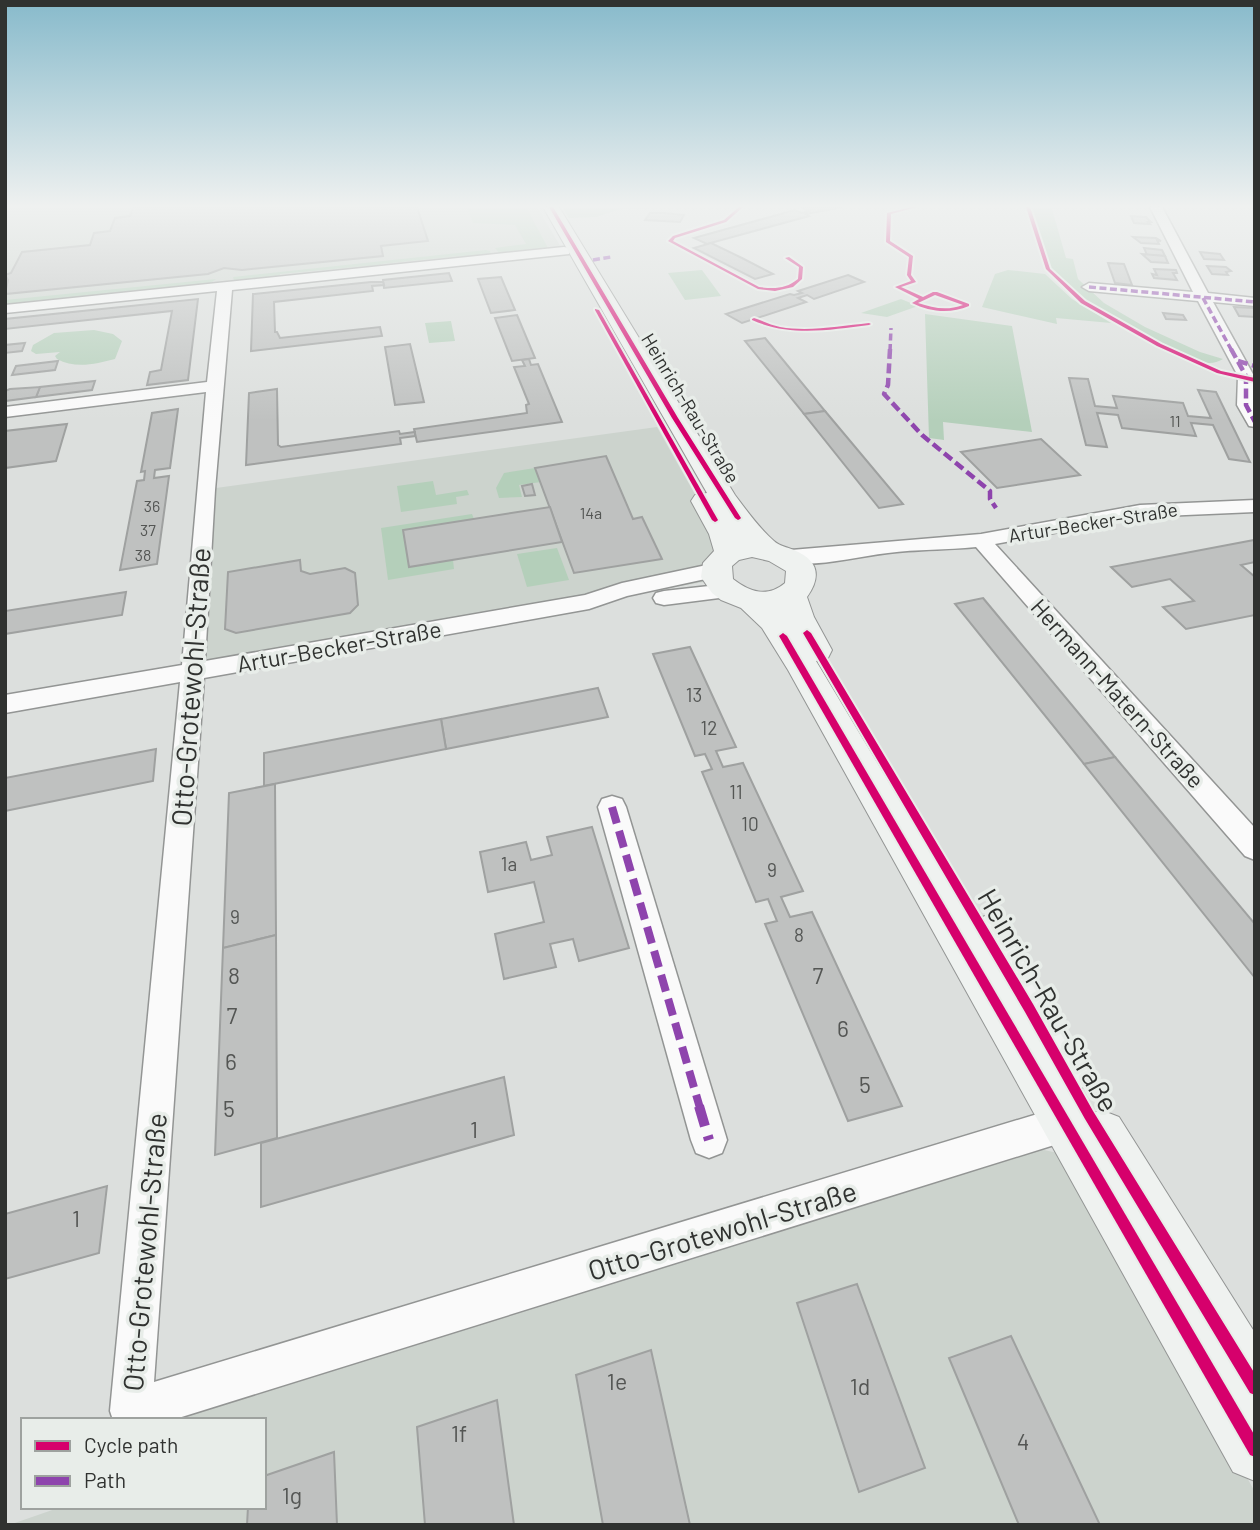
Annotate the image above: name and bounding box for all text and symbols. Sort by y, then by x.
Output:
street label: Heinrich-Rau-Straße [637,329,745,487]
house number: 11 [1169,411,1181,430]
house number: 36 [144,496,160,515]
street label: Artur-Becker-Straße [1007,497,1179,547]
house number: 14a [580,503,602,522]
house number: 37 [140,520,156,539]
house number: 38 [135,545,151,564]
street label: Otto-Grotewohl-Straße [163,546,217,828]
street label: Hermann-Matern-Straße [1026,593,1210,793]
street label: Artur-Becker-Straße [235,614,443,678]
house number: 13 [686,683,702,706]
house number: 12 [701,716,717,739]
house number: 11 [729,780,743,803]
house number: 10 [741,812,759,835]
house number: 1a [501,852,517,875]
house number: 9 [767,858,777,881]
street label: Heinrich-Rau-Straße [971,882,1127,1118]
house number: 9 [230,905,240,928]
house number: 8 [794,923,804,946]
house number: 8 [228,961,240,989]
house number: 7 [813,961,824,989]
house number: 7 [227,1001,238,1029]
house number: 6 [837,1014,849,1042]
house number: 6 [225,1047,237,1075]
house number: 5 [859,1070,871,1098]
house number: 5 [223,1094,235,1122]
street label: Otto-Grotewohl-Straße [115,1111,173,1393]
house number: 1 [470,1115,478,1143]
street label: Otto-Grotewohl-Straße [583,1173,861,1287]
house number: 1 [72,1204,80,1232]
house number: 1e [607,1367,627,1395]
house number: 1d [850,1372,870,1400]
legend [21,1418,266,1509]
house number: 1f [451,1419,467,1447]
house number: 4 [1017,1427,1029,1455]
text: Cycle path [84,1432,178,1457]
text: Path [84,1467,126,1492]
house number: 1g [282,1481,302,1509]

